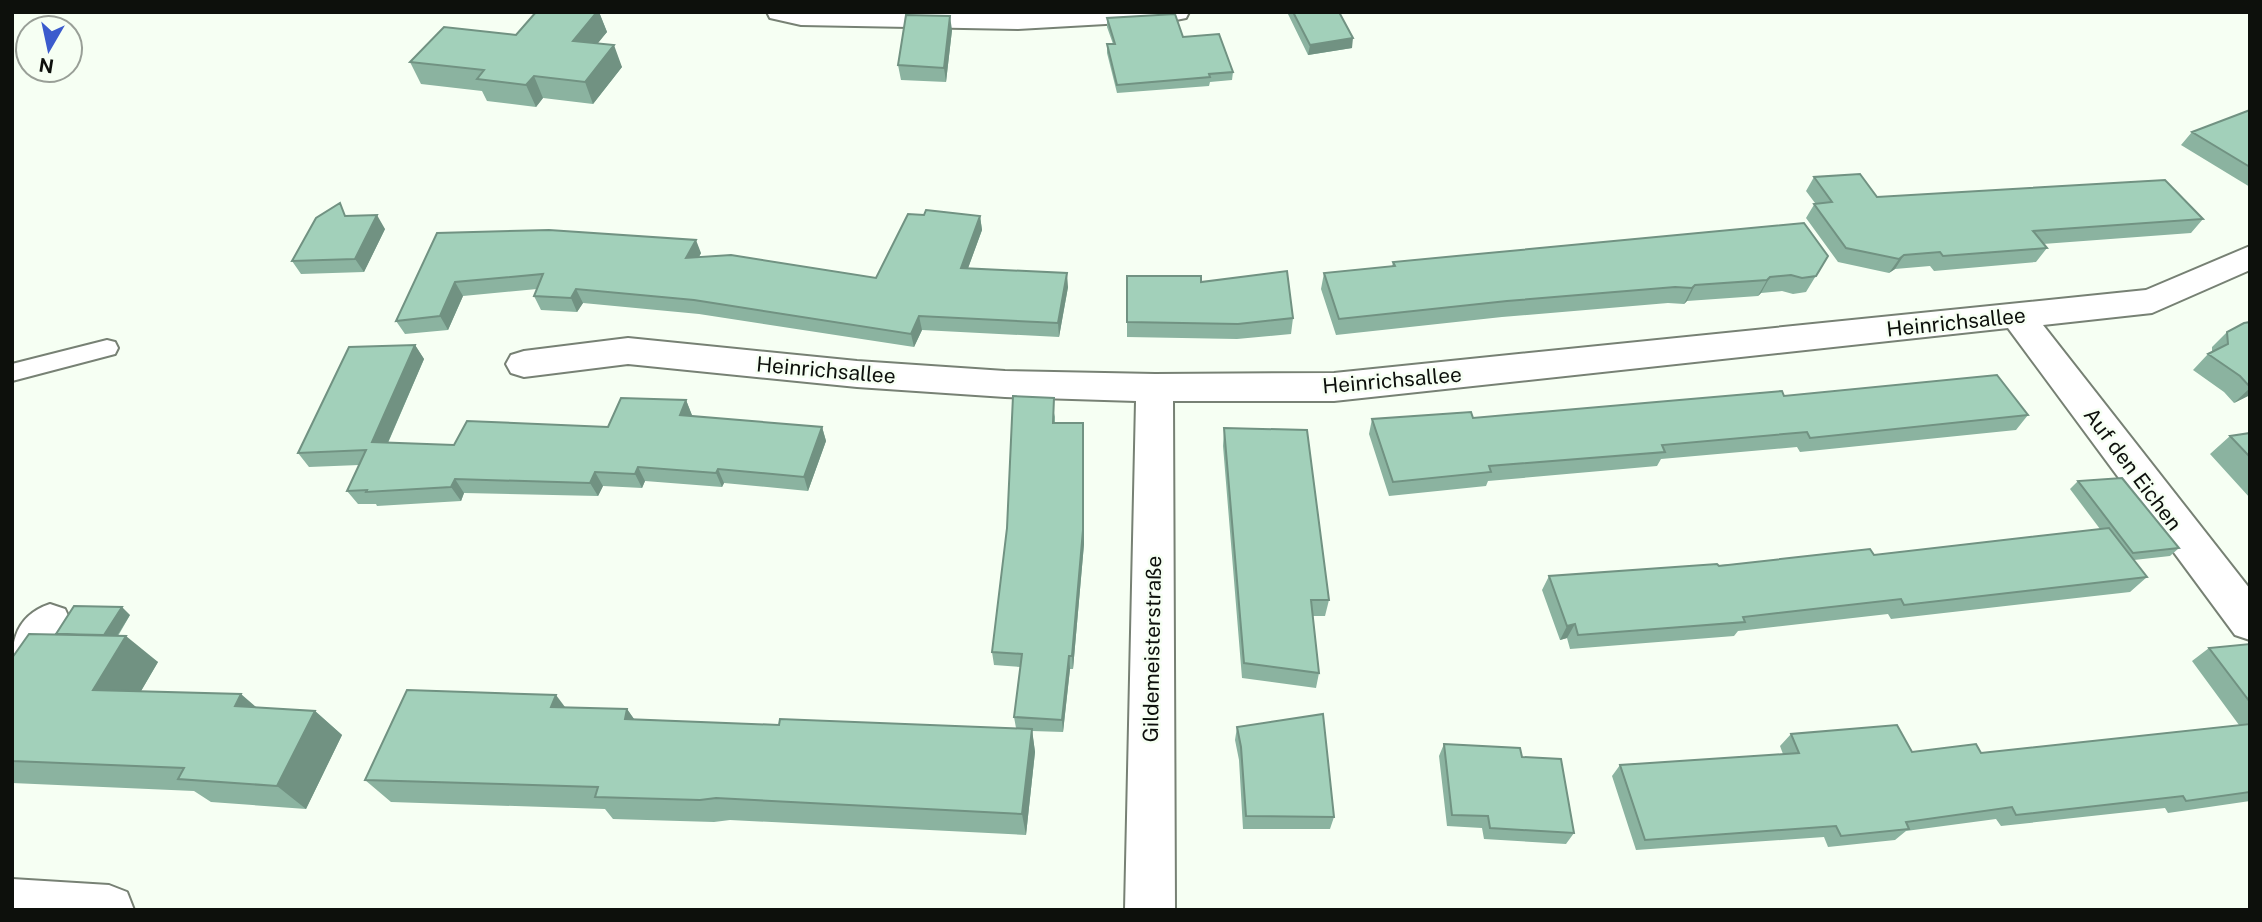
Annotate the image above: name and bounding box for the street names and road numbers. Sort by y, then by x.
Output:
street label: Heinrichsallee [1885,302,2027,342]
street label: Heinrichsallee [755,351,897,389]
street label: Heinrichsallee [1321,361,1463,399]
street label: Auf den Eichen [2079,403,2187,535]
street label: Gildemeisterstraße [1138,555,1166,743]

